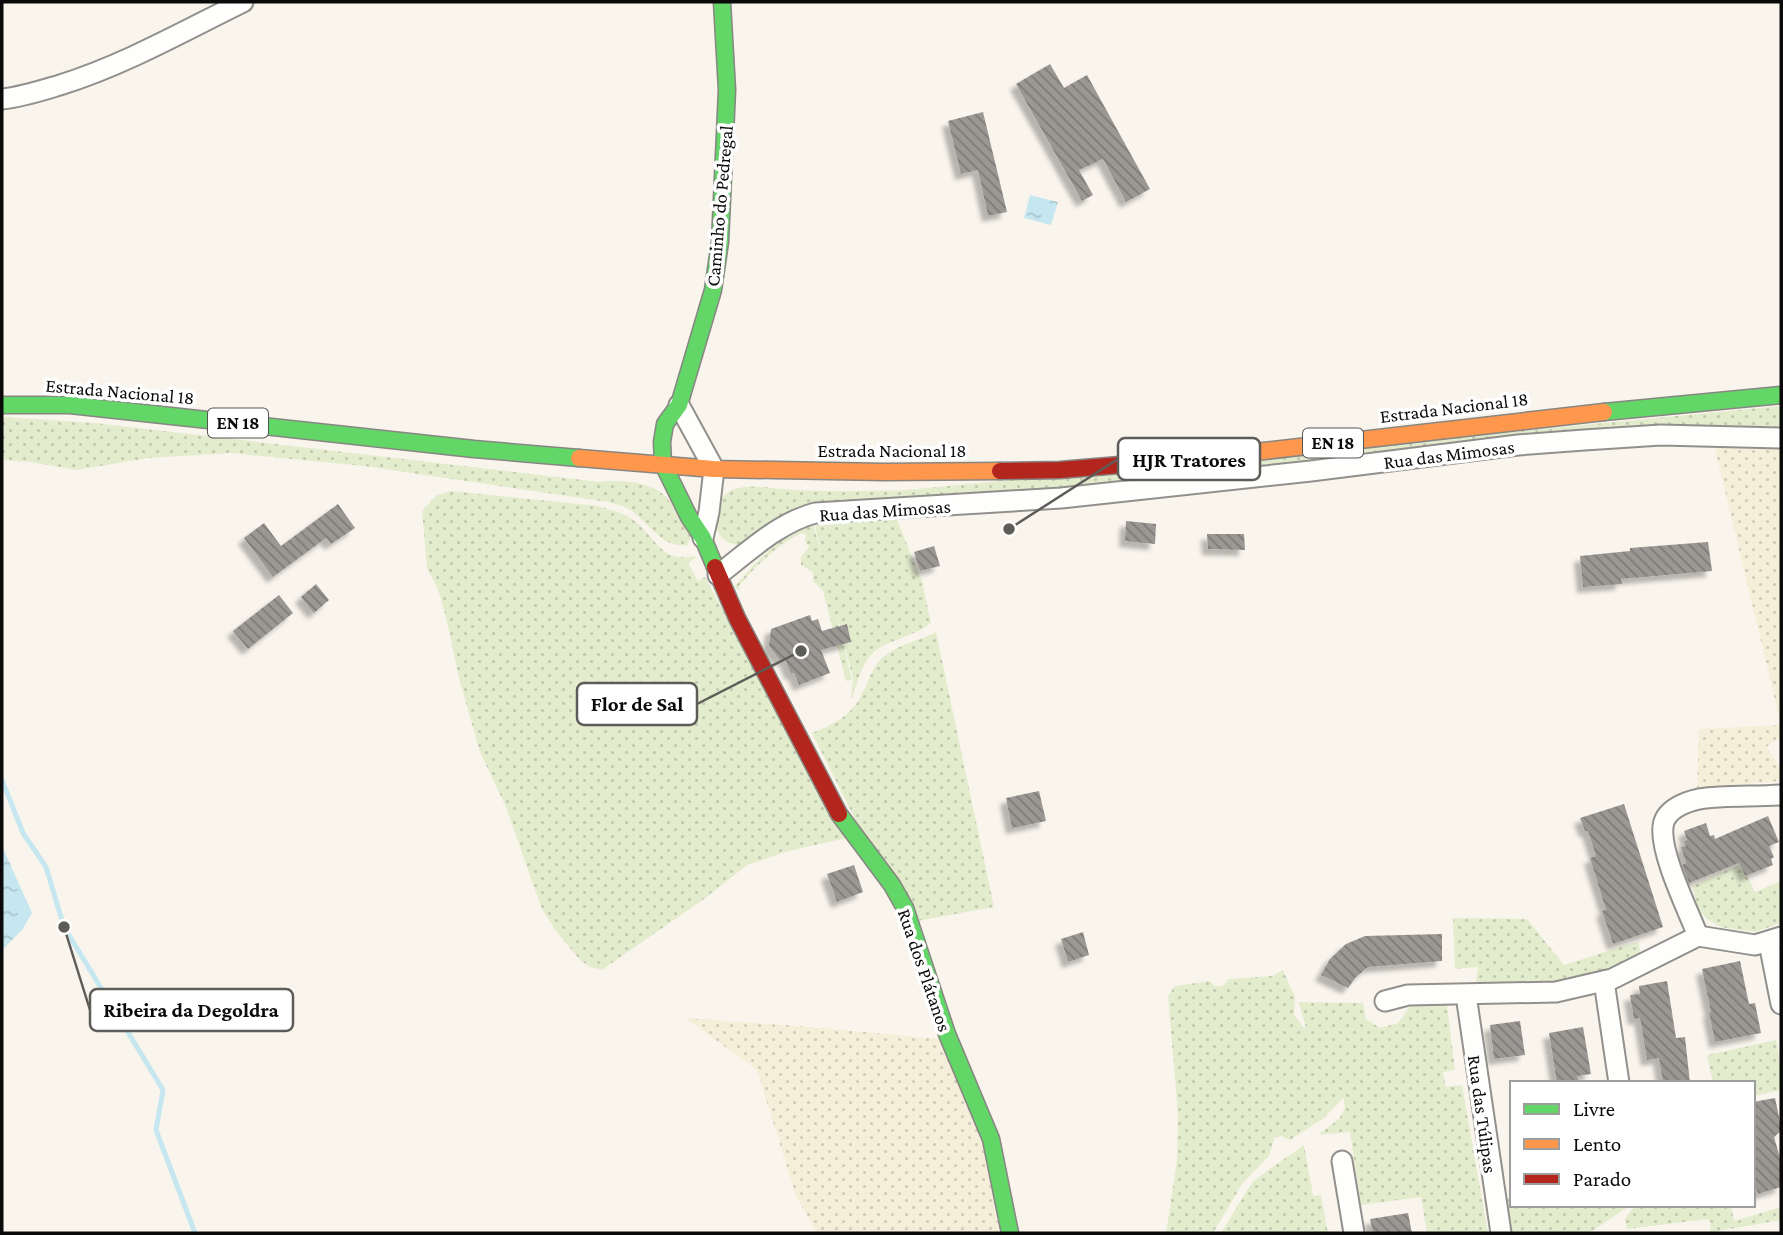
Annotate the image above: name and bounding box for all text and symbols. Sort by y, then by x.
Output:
street label: Caminho do Pedregal [702,125,737,287]
street label: Estrada Nacional 18 [45,375,195,408]
street label: Estrada Nacional 18 [1379,388,1529,427]
road number: EN 18 [208,408,268,438]
road number: EN 18 [1303,428,1363,458]
street label: Rua das Mimosas [1382,436,1516,473]
callout: HJR Tratores [1118,438,1260,480]
street label: Estrada Nacional 18 [817,440,967,461]
text: HJR Tratores [1132,448,1246,472]
street label: Rua das Mimosas [819,495,951,526]
callout: Flor de Sal [577,683,697,725]
text: Flor de Sal [591,692,683,716]
street label: Rua dos Plátanos [894,906,955,1034]
callout: Ribeira da Degoldra [90,989,293,1031]
text: Ribeira da Degoldra [103,998,280,1022]
street label: Rua das Túlipas [1464,1054,1501,1174]
legend [1510,1081,1755,1207]
text: Livre [1573,1097,1615,1121]
text: Lento [1573,1132,1621,1156]
text: Parado [1573,1167,1631,1191]

